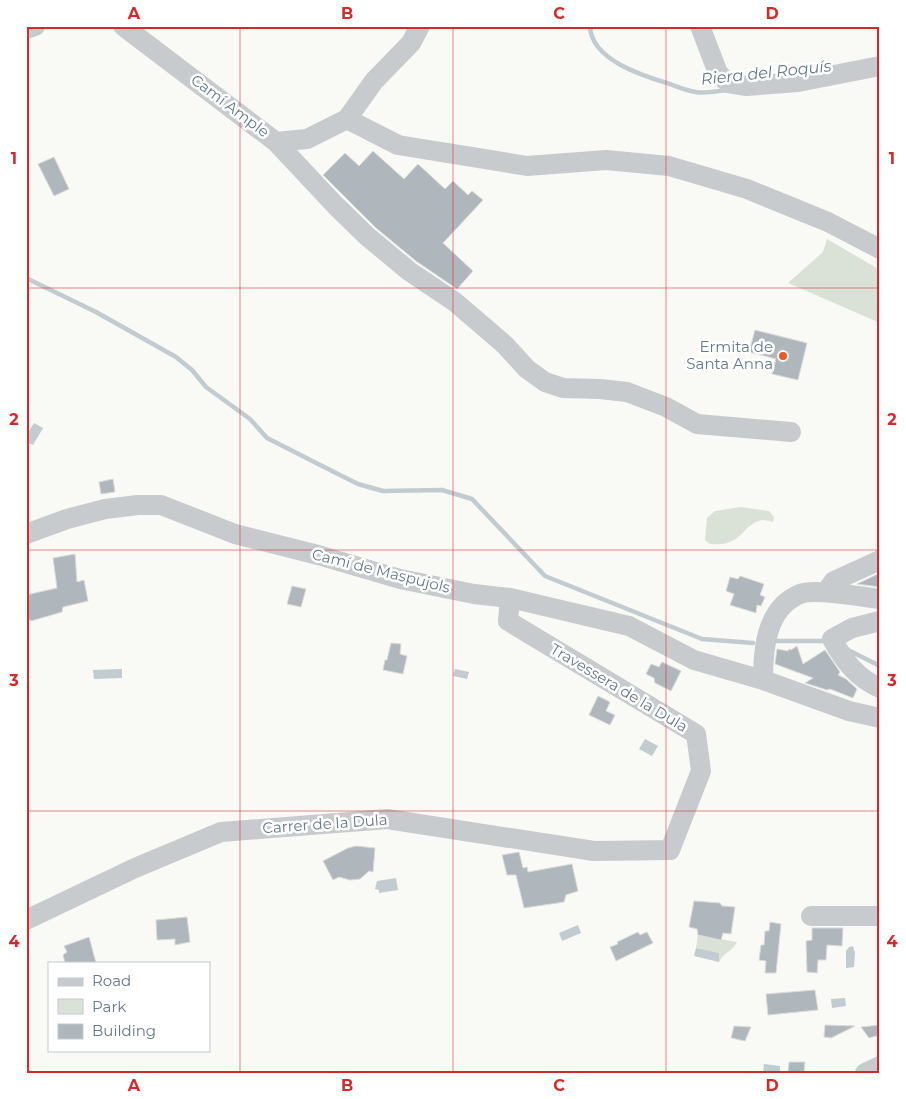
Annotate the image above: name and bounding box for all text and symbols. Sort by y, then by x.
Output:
text: A [127,4,141,23]
text: B [341,4,353,23]
text: C [553,4,565,23]
text: D [765,4,779,23]
water label: Riera del Roquís [700,56,832,89]
street label: Camí Ample [187,70,273,141]
text: 1 [11,149,17,168]
text: 1 [889,149,895,168]
place label: Ermita de Santa Anna [686,337,773,373]
marker: Ermita de Santa Anna [777,350,789,362]
text: 2 [9,410,19,429]
text: 2 [887,410,897,429]
street label: Camí de Maspujols [310,544,452,597]
street label: Travessera de la Dula [547,639,691,736]
text: 3 [8,671,19,690]
text: 3 [886,671,897,690]
street label: Carrer de la Dula [262,810,388,837]
text: 4 [8,932,20,951]
text: 4 [886,932,898,951]
legend [48,962,210,1052]
text: Road [92,971,131,990]
text: Park [92,997,126,1016]
text: Building [92,1021,156,1040]
text: A [127,1076,141,1095]
text: B [341,1076,353,1095]
text: C [553,1076,565,1095]
text: D [765,1076,779,1095]

